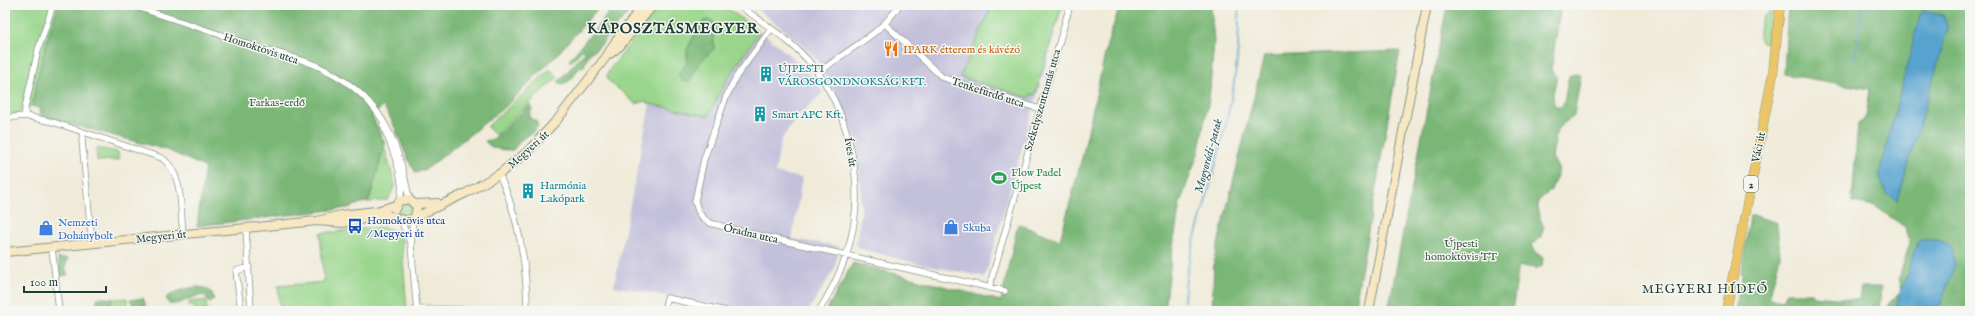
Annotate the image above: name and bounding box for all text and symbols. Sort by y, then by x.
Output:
district label: KÁPOSZTÁSMEGYER [587,19,760,38]
street label: Homoktövis utca [221,30,300,68]
restaurant icon: IPARK étterem és kávézó [882,40,900,58]
place label: IPARK étterem és kávézó [903,43,1020,57]
street label: Székelyszenttamás utca [1022,47,1064,153]
place label: ÚJPESTI VÁROSGONDNOKSÁG KFT. [777,62,926,89]
building icon: ÚJPESTI VÁROSGONDNOKSÁG KFT. [757,65,775,83]
street label: Tenkefürdő utca [950,75,1026,111]
park label: Farkas-erdő [249,96,305,110]
building icon: Smart APC Kft. [751,105,769,123]
place label: Smart APC Kft. [772,108,843,122]
water label: Mogyoródi-patak [1191,117,1227,195]
street label: Megyeri út [505,127,552,172]
street label: Váci út [1749,130,1769,165]
street label: Íves út [841,136,860,168]
place label: Flow Padel Újpest [1011,166,1061,193]
sports icon: Flow Padel Újpest [990,169,1008,187]
road number: 2 [1744,176,1758,192]
place label: Harmónia Lakópark [540,179,586,206]
building icon: Harmónia Lakópark [519,182,537,200]
place label: Homoktövis utca / Megyeri út [367,214,445,241]
place label: Nemzeti Dohánybolt [58,216,113,243]
bus stop icon: Homoktövis utca / Megyeri út [346,217,364,235]
shop icon: Skuba [942,218,960,236]
shop icon: Nemzeti Dohánybolt [37,219,55,237]
street label: Óradna utca [722,221,780,247]
place label: Skuba [963,221,991,235]
street label: Megyeri út [135,227,187,247]
park label: Újpesti homoktövis TT [1425,237,1497,264]
scale bar [24,268,106,294]
text: 100 m [30,275,58,290]
district label: MEGYERI HÍDFŐ [1642,281,1768,298]

